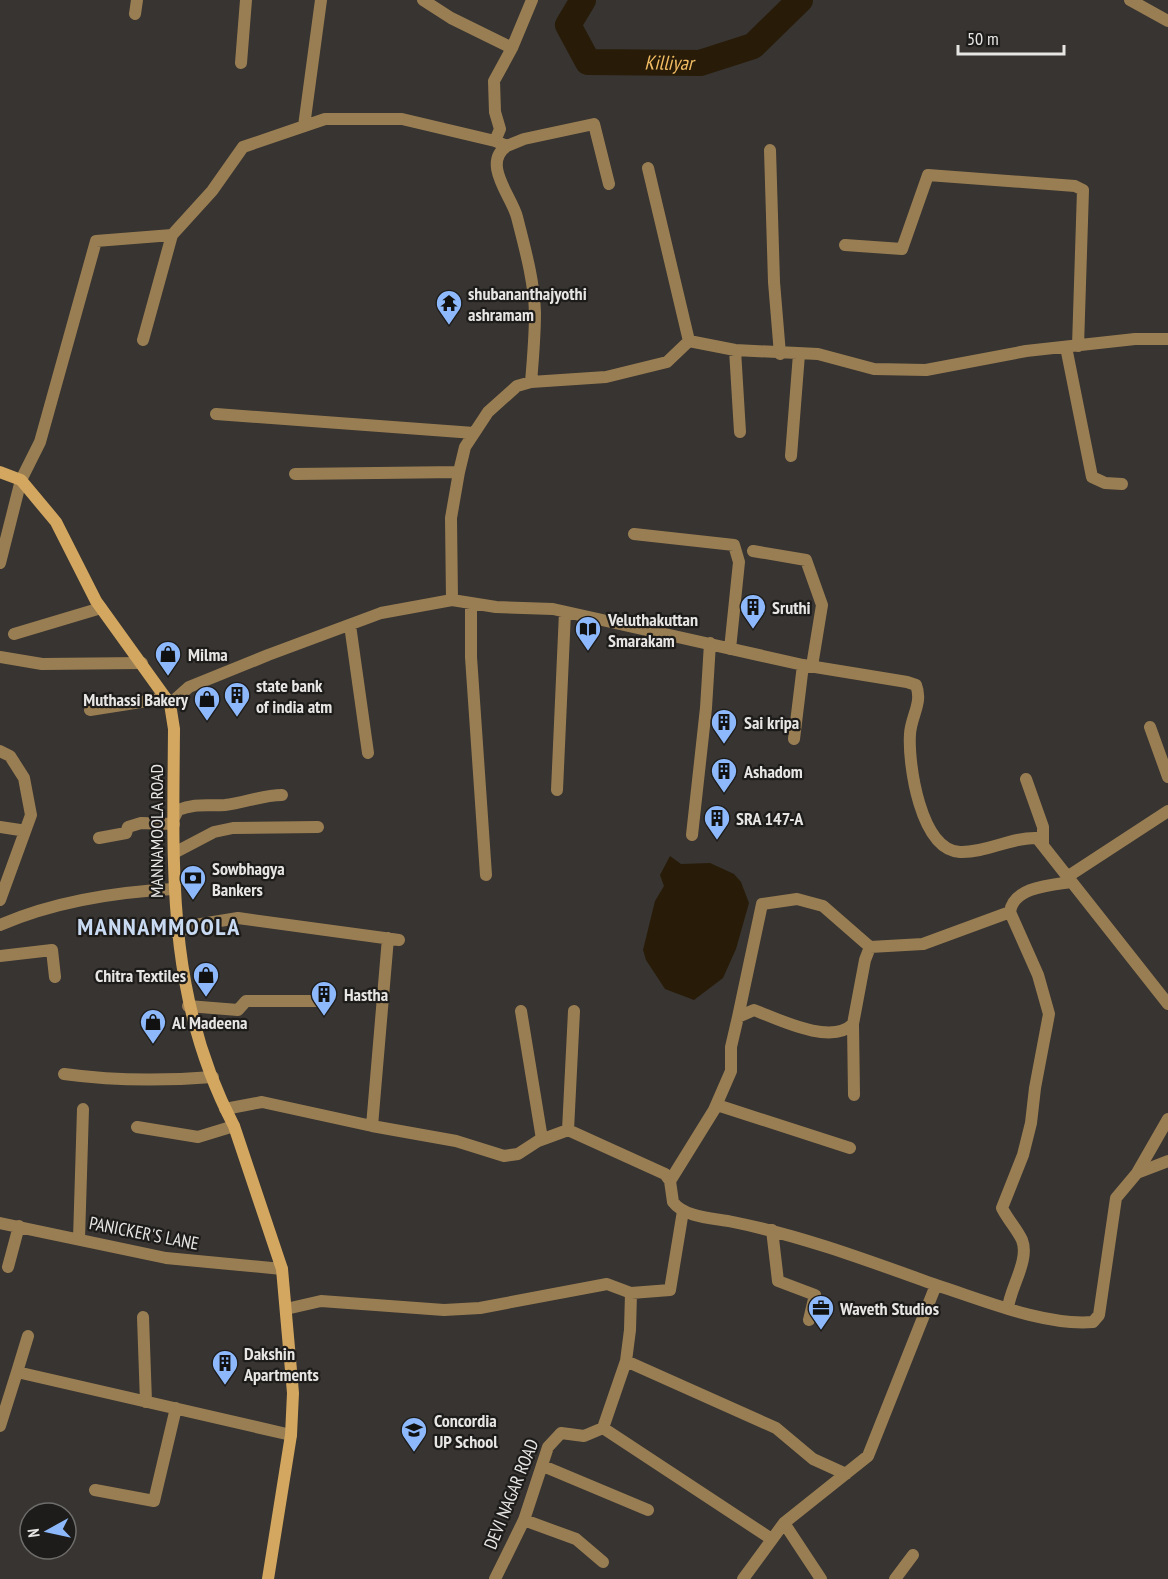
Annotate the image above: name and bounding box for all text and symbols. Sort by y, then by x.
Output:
scale bar [958,18,1064,56]
text: 50 m [967,27,999,50]
water label: Killiyar [644,50,696,76]
place label: shubananthajyothi ashramam [468,282,587,326]
temple icon: shubananthajyothi ashramam [434,288,464,326]
building icon: Sruthi [738,592,768,630]
place label: Sruthi [772,596,811,619]
place label: Veluthakuttan Smarakam [607,608,698,652]
library icon: Veluthakuttan Smarakam [573,614,603,652]
shop icon: Milma [153,639,183,677]
place label: Milma [188,643,228,666]
place label: state bank of india atm [256,674,332,718]
building icon: state bank of india atm [222,680,252,718]
shop icon: Muthassi Bakery [192,684,222,722]
place label: Muthassi Bakery [83,688,189,711]
building icon: Sai kripa [709,707,739,745]
place label: Sai kripa [744,711,799,734]
building icon: Ashadom [709,756,739,794]
place label: Ashadom [743,760,803,783]
street label: MANNAMOOLA ROAD [145,764,168,898]
building icon: SRA 147-A [702,803,732,841]
place label: SRA 147-A [736,807,804,830]
place label: Sowbhagya Bankers [212,857,285,901]
bank icon: Sowbhagya Bankers [178,863,208,901]
district label: MANNAMMOOLA [77,911,241,942]
shop icon: Chitra Textiles [191,960,221,998]
place label: Chitra Textiles [95,964,186,987]
building icon: Hastha [309,979,339,1017]
place label: Hastha [344,983,388,1006]
shop icon: Al Madeena [138,1007,168,1045]
place label: Al Madeena [171,1011,247,1034]
street label: PANICKER'S LANE [87,1211,201,1255]
office icon: Waveth Studios [806,1293,836,1331]
place label: Waveth Studios [839,1297,939,1320]
place label: Dakshin Apartments [243,1342,319,1386]
building icon: Dakshin Apartments [210,1348,240,1386]
place label: Concordia UP School [434,1409,498,1453]
school or university icon: Concordia UP School [399,1415,429,1453]
street label: DEVI NAGAR ROAD [478,1436,544,1552]
north arrow [18,1501,78,1561]
text: N [23,1527,44,1539]

